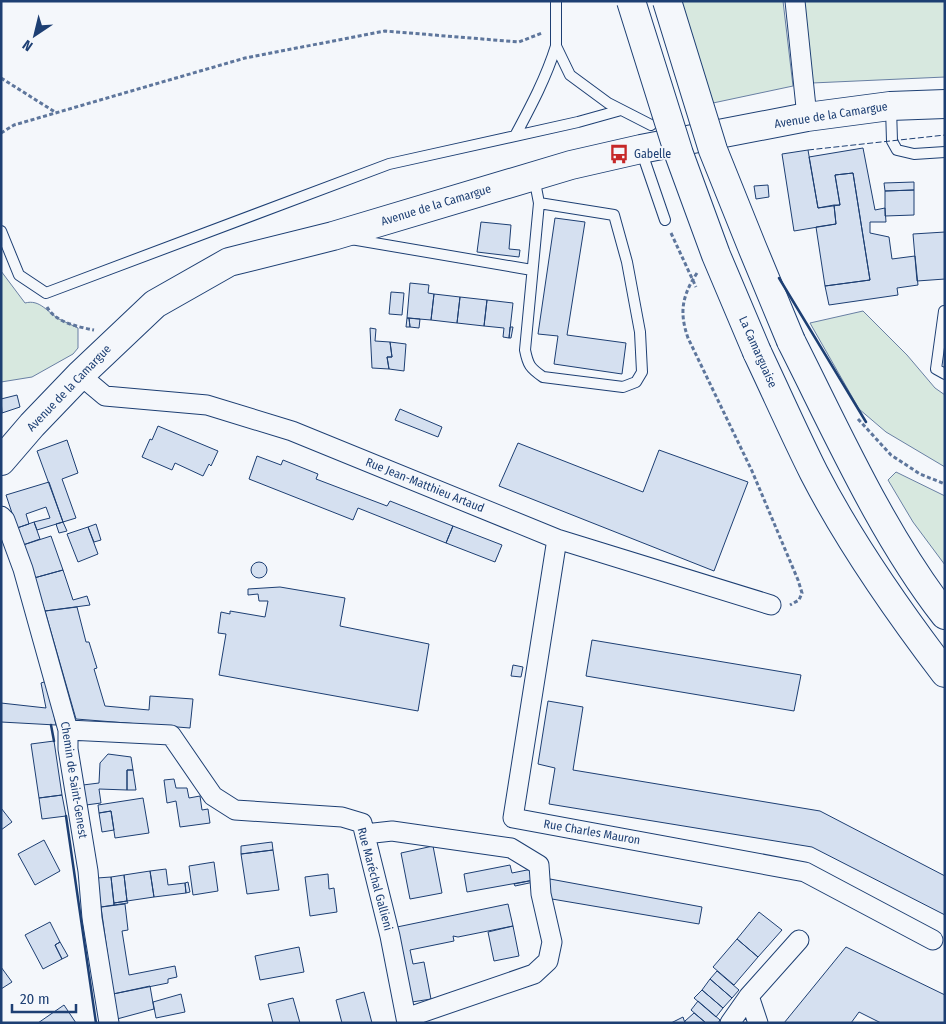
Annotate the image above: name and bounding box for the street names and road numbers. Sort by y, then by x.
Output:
street label: Avenue de la Camargue [773,99,889,131]
street label: Avenue de la Camargue [379,182,493,228]
street label: La Camarguaise [736,314,780,390]
street label: Avenue de la Camargue [24,342,114,434]
street label: Rue Jean-Matthieu Artaud [364,455,486,515]
street label: Chemin de Saint-Genest [58,721,90,839]
street label: Rue Charles Mauron [542,817,642,847]
street label: Rue Maréchal Gallieni [354,826,396,932]

